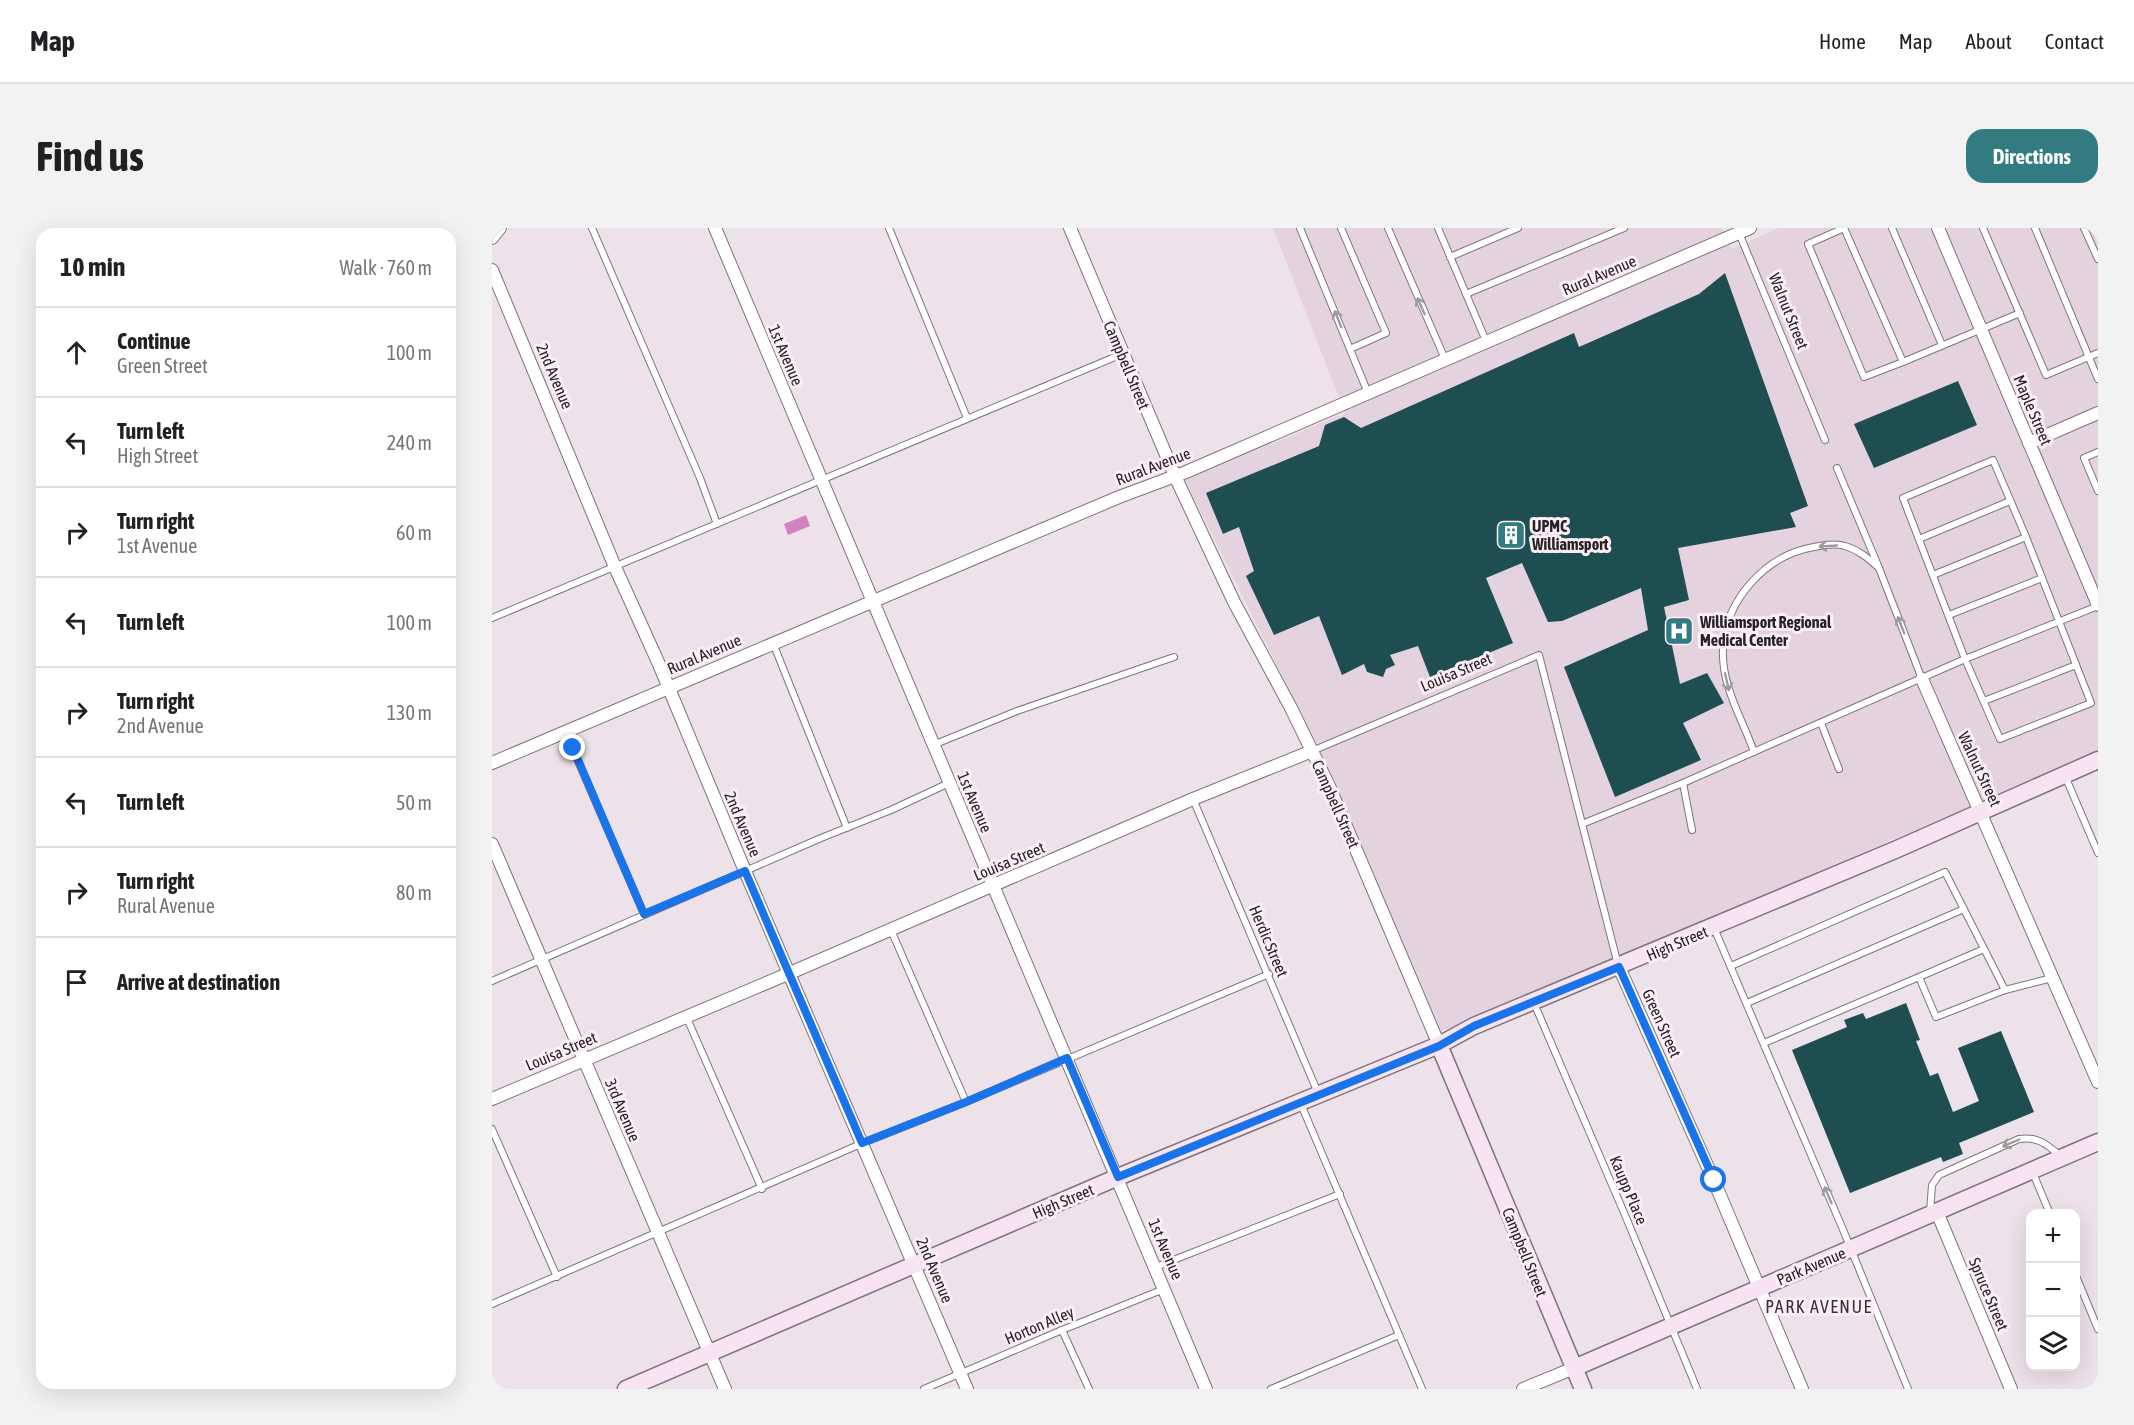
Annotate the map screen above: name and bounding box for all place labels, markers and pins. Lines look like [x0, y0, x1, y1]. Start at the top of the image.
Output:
place label: UPMC Williamsport [1531, 517, 1609, 553]
building icon: UPMC Williamsport [1495, 519, 1527, 551]
place label: Williamsport Regional Medical Center [1699, 613, 1832, 649]
hospital icon: Williamsport Regional Medical Center [1663, 615, 1695, 647]

